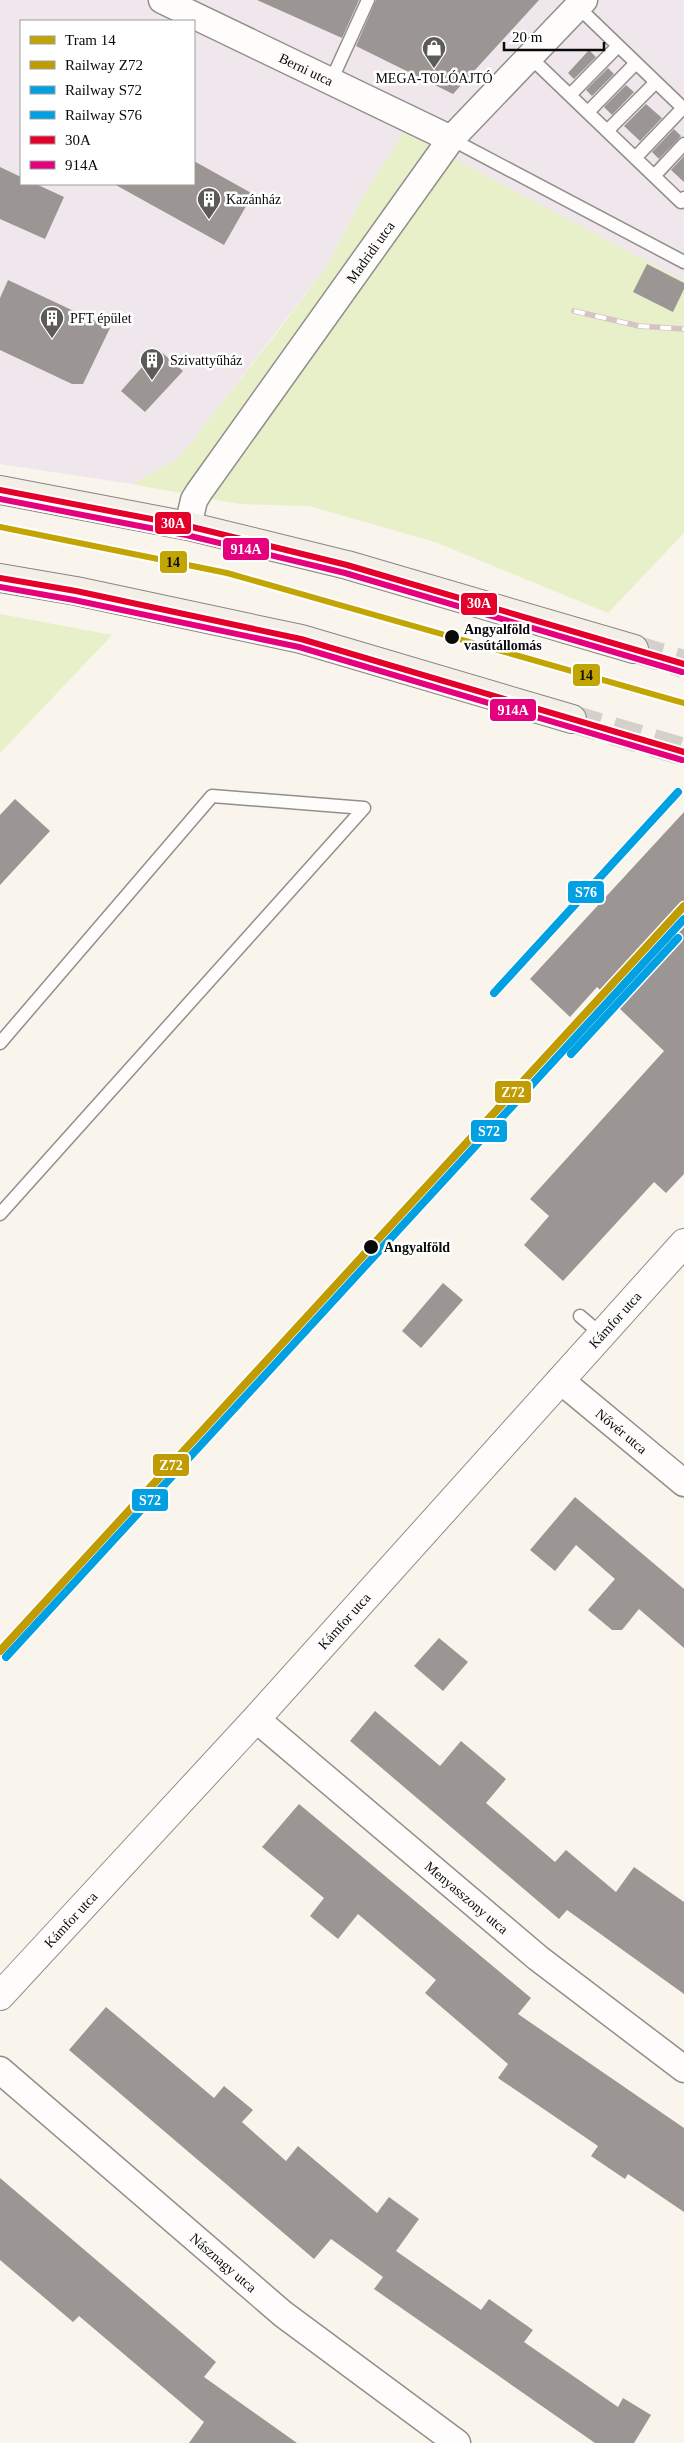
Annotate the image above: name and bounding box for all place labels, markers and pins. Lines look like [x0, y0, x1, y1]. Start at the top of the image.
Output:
shop icon: MEGA-TOLÓAJTÓ [421, 35, 447, 69]
place label: MEGA-TOLÓAJTÓ [375, 70, 493, 86]
building icon: Kazánház [196, 186, 222, 220]
place label: Kazánház [226, 192, 281, 207]
building icon: PFT épület [39, 305, 65, 339]
place label: PFT épület [70, 311, 132, 326]
building icon: Szivattyűház [139, 347, 165, 381]
place label: Szivattyűház [170, 353, 242, 368]
place label: Angyalföld vasútállomás [464, 622, 542, 653]
marker: Angyalföld vasútállomás [443, 628, 461, 646]
marker: Angyalföld [362, 1238, 380, 1256]
place label: Angyalföld [384, 1240, 450, 1255]

